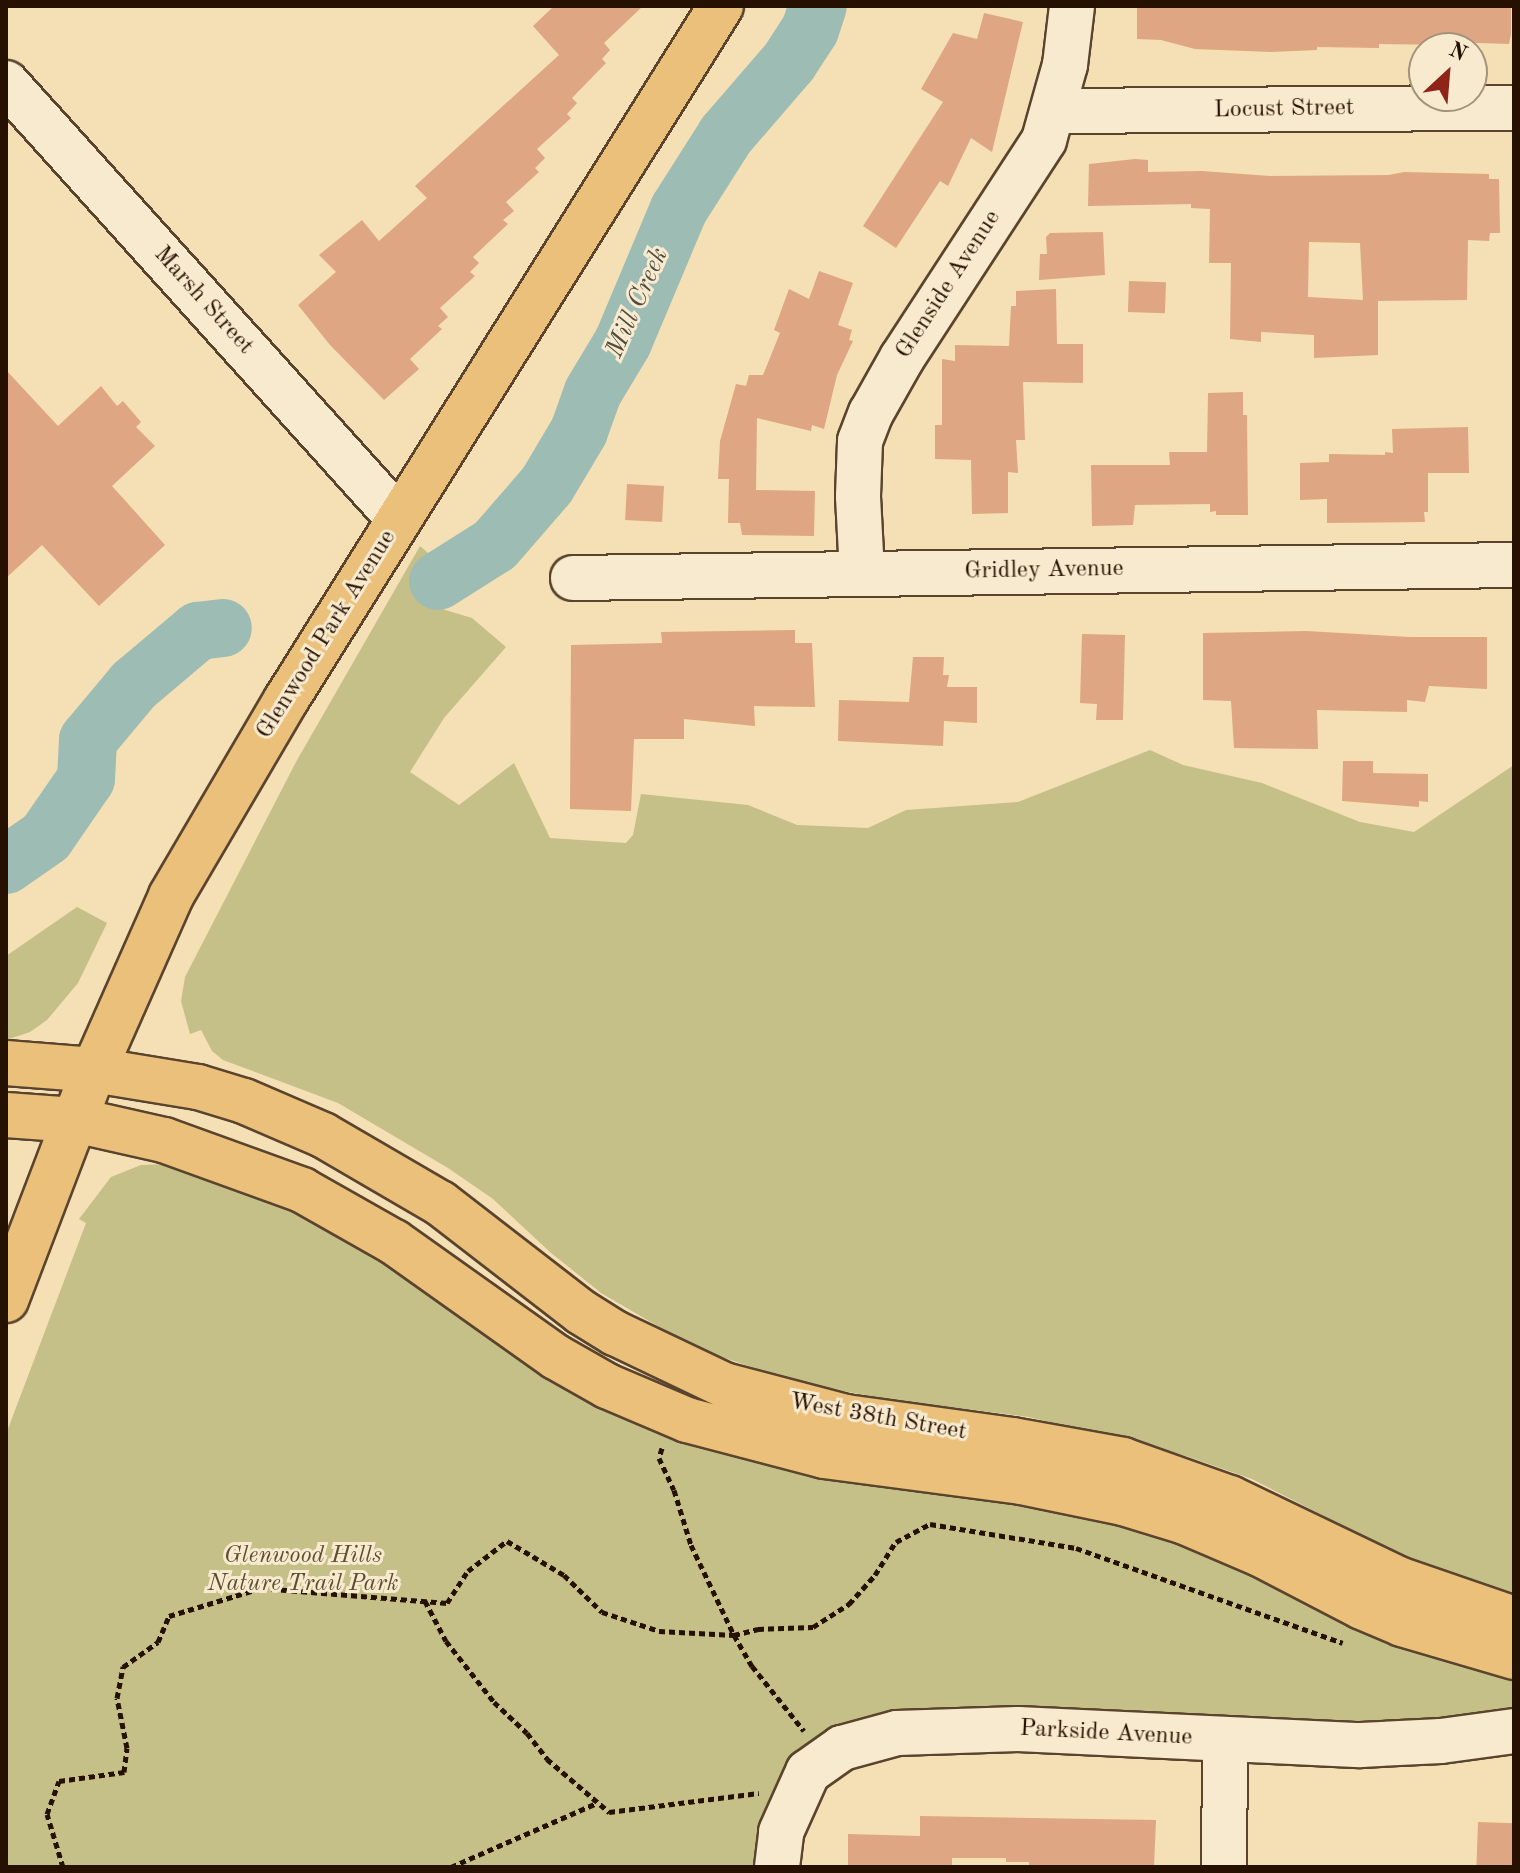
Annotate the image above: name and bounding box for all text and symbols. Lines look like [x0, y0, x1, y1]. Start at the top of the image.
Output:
north arrow [1408, 32, 1488, 112]
text: N [1445, 39, 1470, 66]
street label: Locust Street [1214, 94, 1354, 126]
street label: Glenside Avenue [890, 205, 1008, 365]
street label: Marsh Street [147, 241, 259, 361]
water label: Mill Creek [600, 243, 676, 363]
street label: Glenwood Park Avenue [251, 525, 403, 745]
street label: Gridley Avenue [964, 555, 1124, 587]
street label: West 38th Street [787, 1388, 969, 1448]
park label: Glenwood Hills Nature Trail Park [207, 1543, 399, 1599]
street label: Parkside Avenue [1019, 1715, 1193, 1753]

